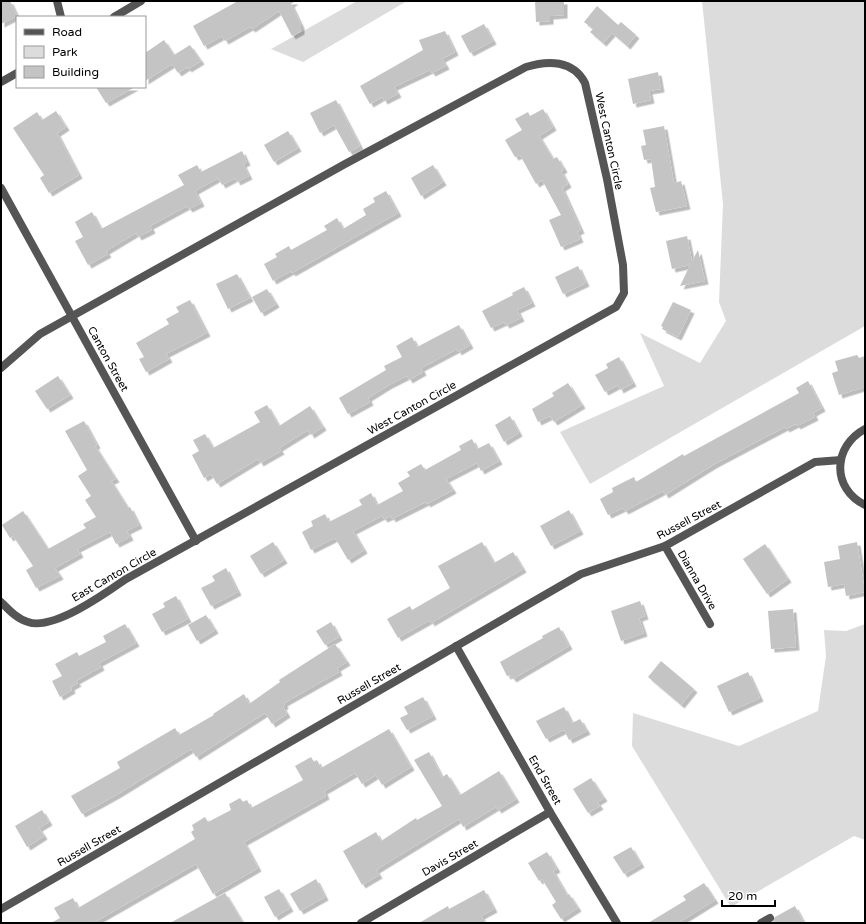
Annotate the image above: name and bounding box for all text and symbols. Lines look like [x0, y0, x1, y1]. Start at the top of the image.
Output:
legend [16, 16, 146, 88]
text: Road [52, 25, 82, 39]
text: Park [52, 45, 78, 59]
text: Building [52, 65, 99, 79]
street label: West Canton Circle [592, 91, 626, 191]
street label: Canton Street [85, 324, 131, 394]
street label: West Canton Circle [365, 378, 459, 438]
street label: Russell Street [655, 498, 723, 542]
street label: East Canton Circle [69, 546, 159, 604]
street label: Dianna Drive [675, 548, 719, 612]
street label: Russell Street [335, 661, 403, 707]
street label: End Street [526, 753, 564, 807]
street label: Russell Street [55, 823, 123, 869]
street label: Davis Street [420, 837, 480, 879]
scale bar [722, 882, 775, 908]
text: 20 m [728, 889, 757, 903]

